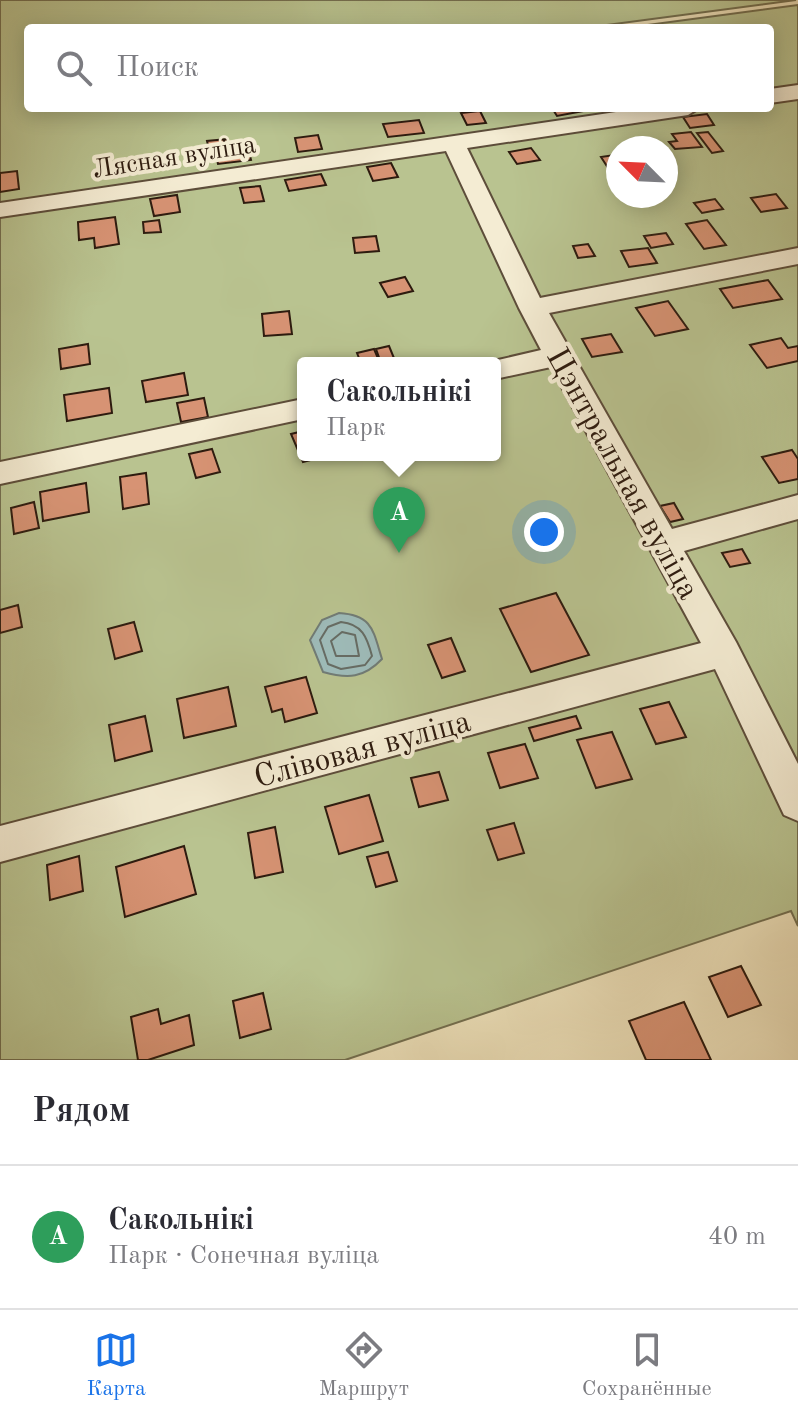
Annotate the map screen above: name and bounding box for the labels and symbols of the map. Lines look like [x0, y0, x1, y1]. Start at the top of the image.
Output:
street label: Лясная вуліца [91, 132, 258, 184]
north arrow [606, 136, 678, 208]
street label: Цэнтральная вуліца [539, 343, 704, 606]
pin: A [373, 487, 425, 553]
your location [524, 512, 564, 552]
street label: Слівовая вуліца [251, 707, 475, 795]

